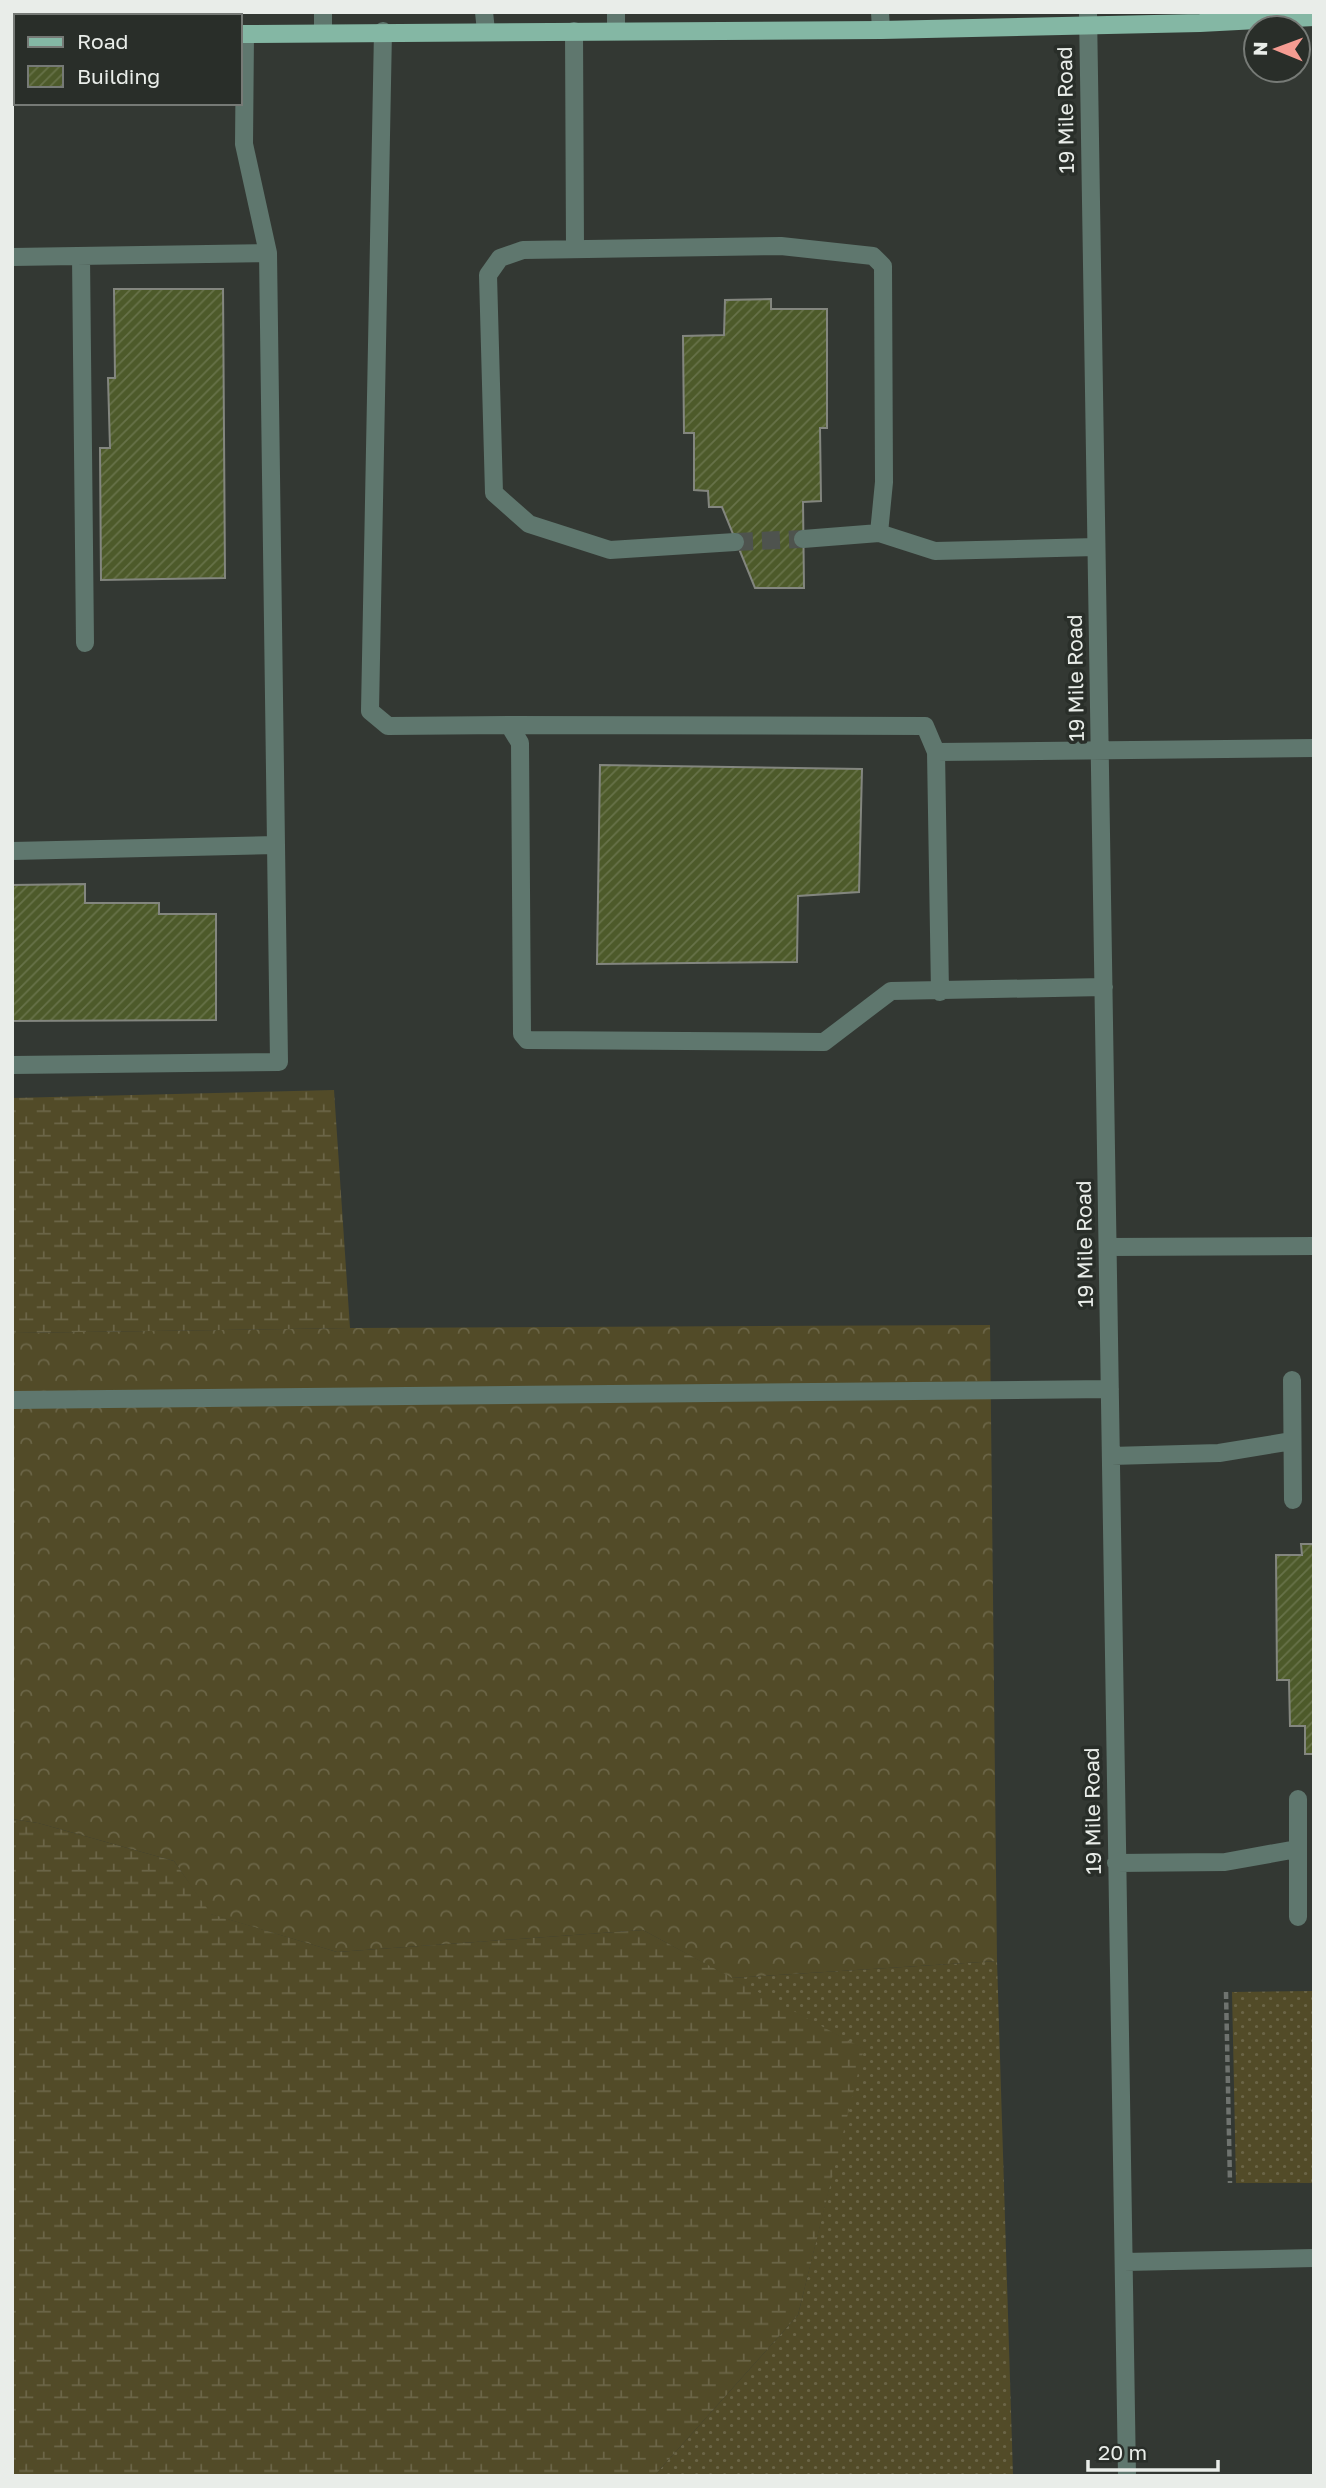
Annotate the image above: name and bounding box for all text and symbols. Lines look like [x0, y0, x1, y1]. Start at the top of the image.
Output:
legend [14, 14, 242, 105]
north arrow [1242, 14, 1312, 84]
text: Road [77, 28, 128, 54]
text: N [1248, 41, 1271, 56]
street label: 19 Mile Road [1051, 46, 1079, 174]
text: Building [77, 63, 160, 89]
street label: 19 Mile Road [1061, 614, 1089, 742]
street label: 19 Mile Road [1070, 1180, 1098, 1308]
street label: 19 Mile Road [1078, 1747, 1106, 1875]
scale bar [1088, 2428, 1218, 2472]
text: 20 m [1098, 2439, 1147, 2465]

